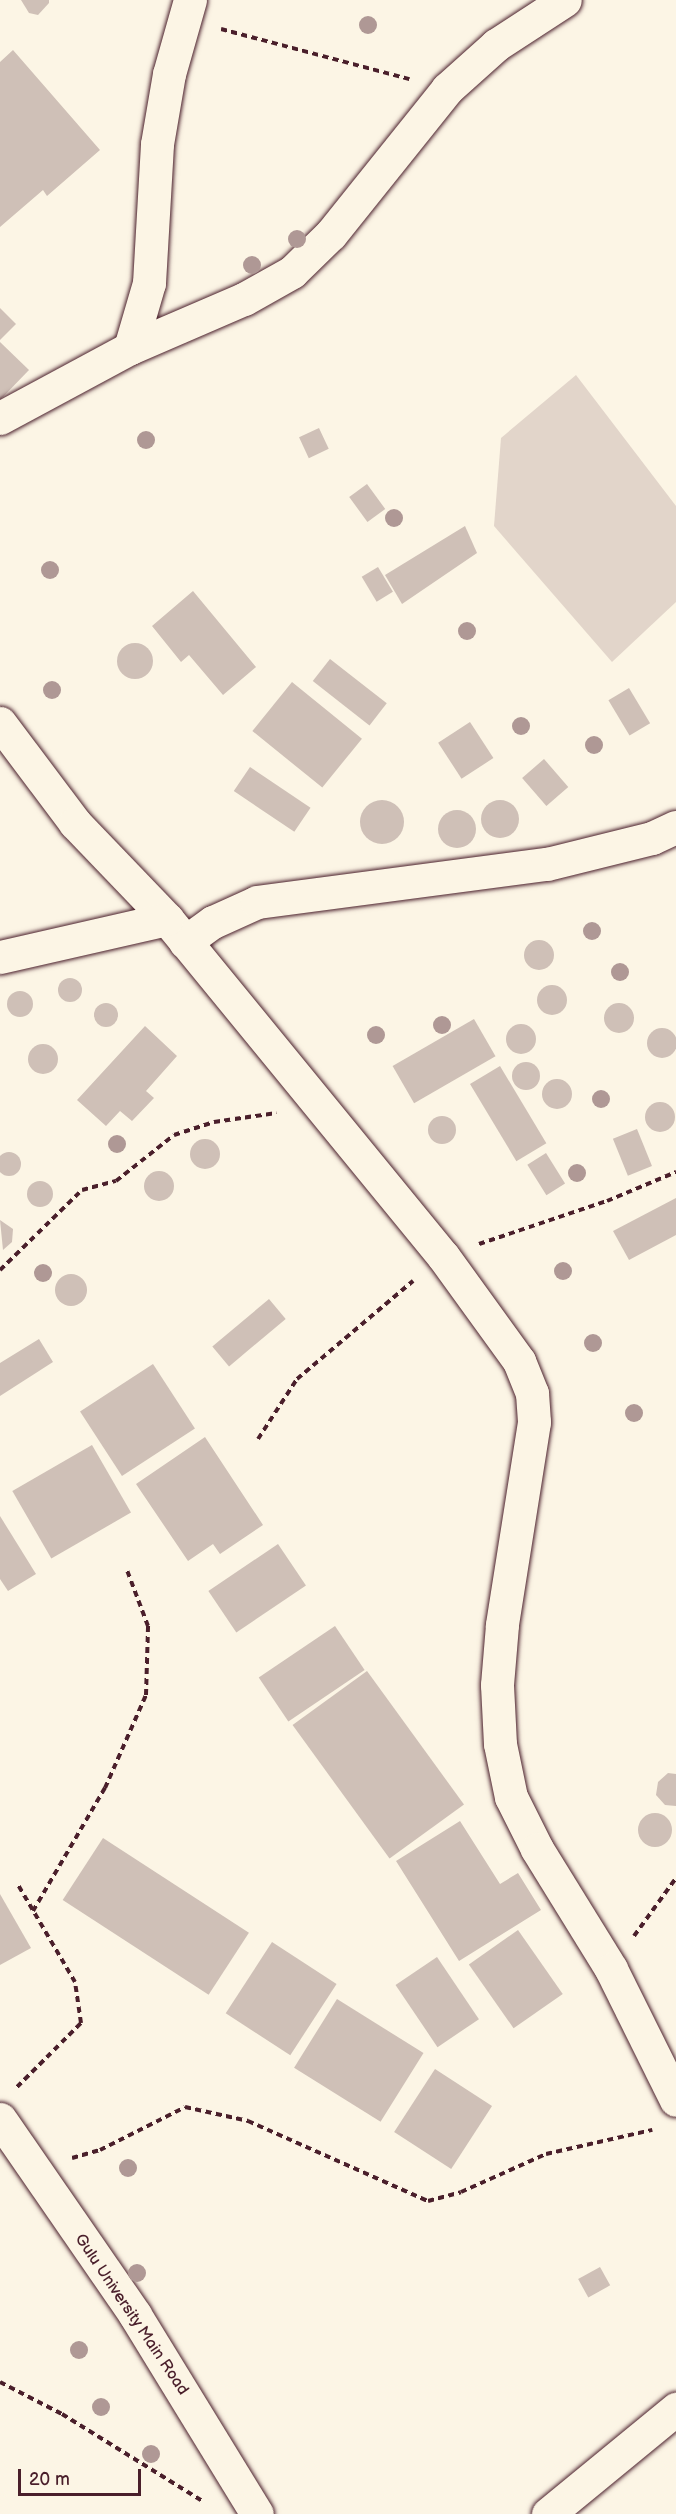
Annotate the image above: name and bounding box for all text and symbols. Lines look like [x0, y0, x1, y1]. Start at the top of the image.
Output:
street label: Gulu University Main Road [70, 2230, 192, 2400]
scale bar [21, 2457, 144, 2495]
text: 20 m [29, 2469, 70, 2490]

